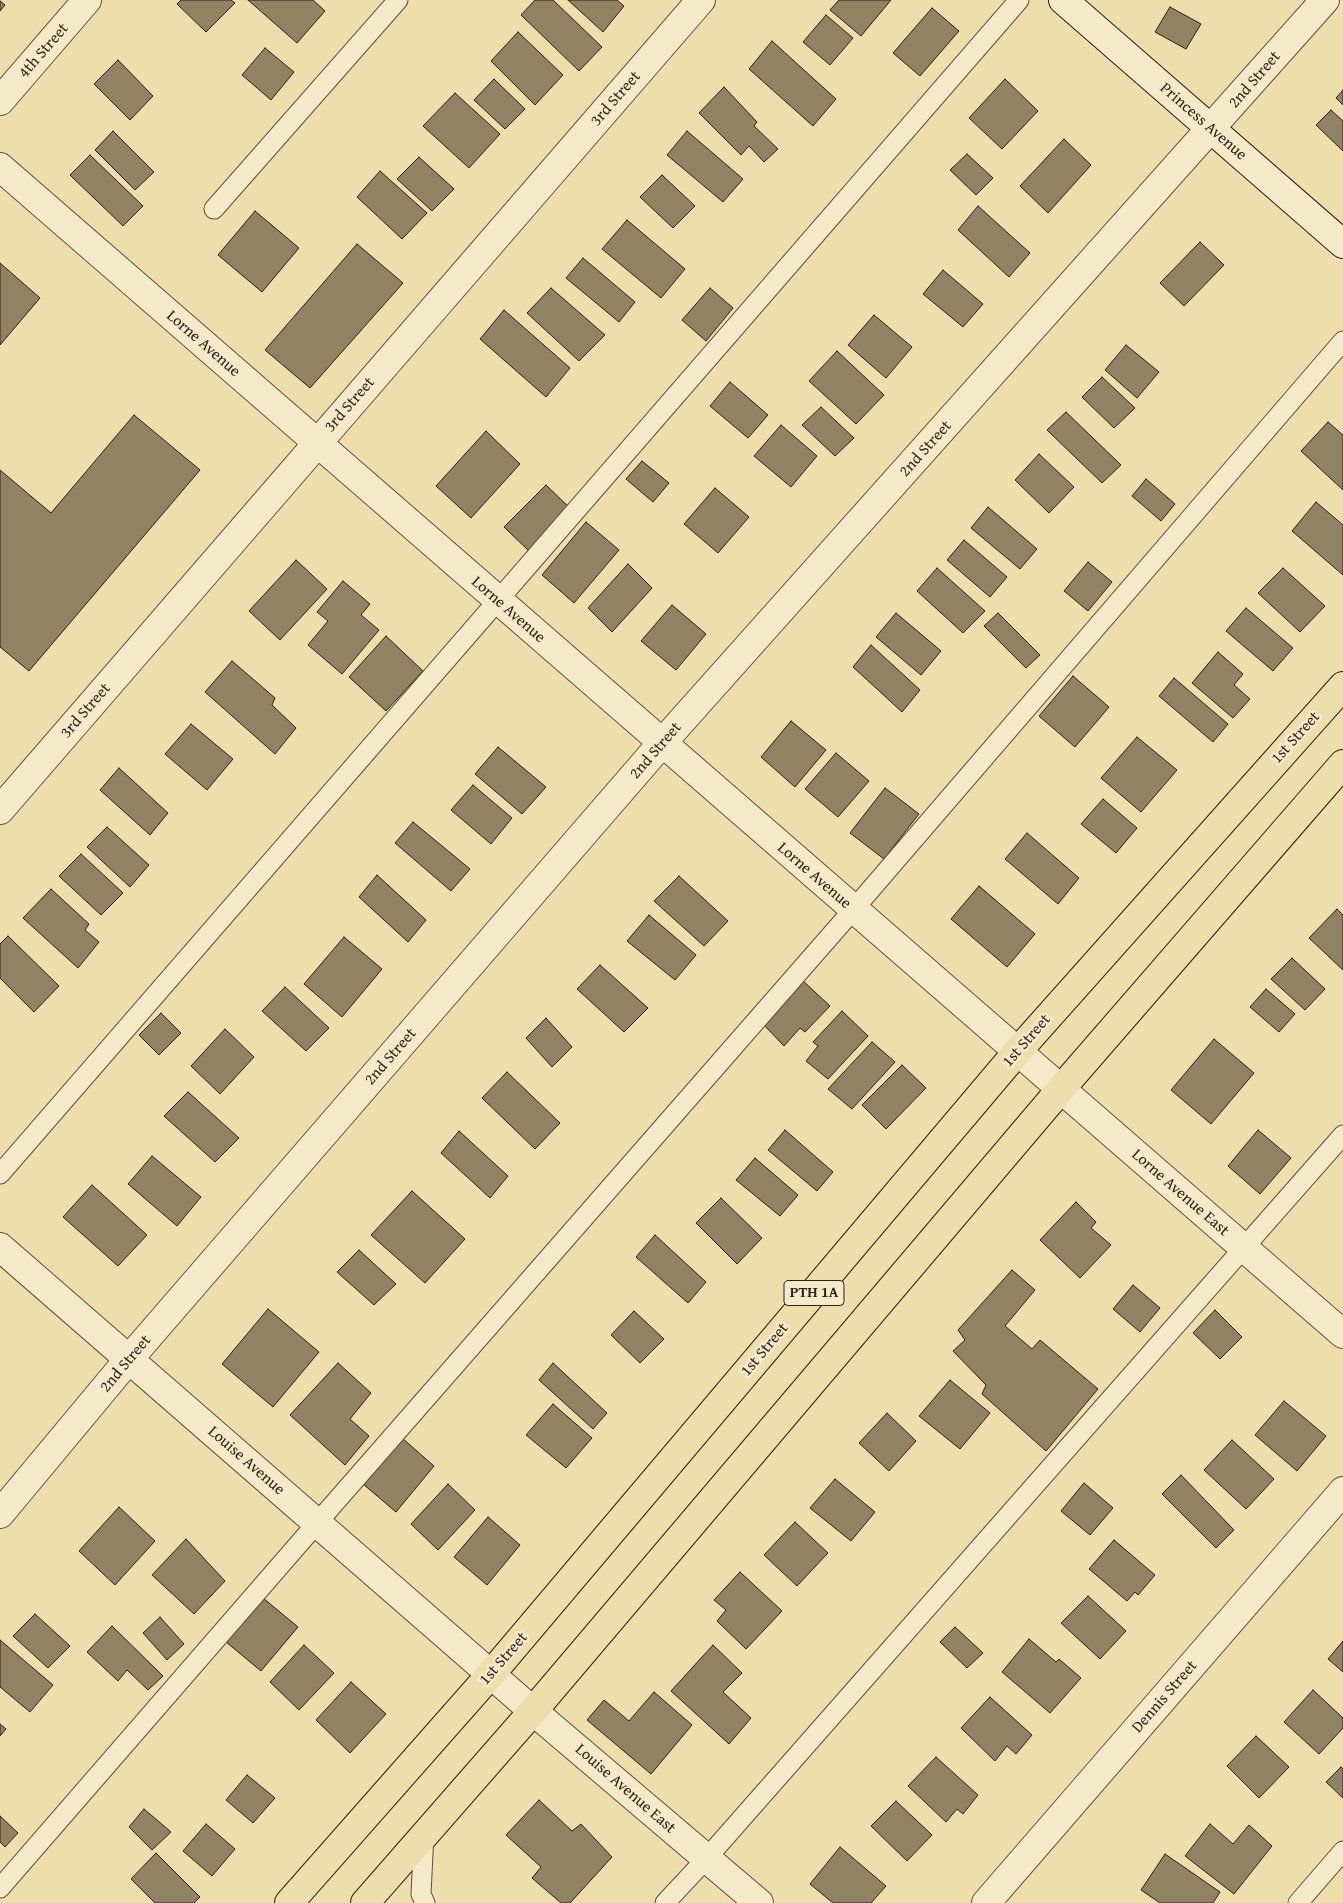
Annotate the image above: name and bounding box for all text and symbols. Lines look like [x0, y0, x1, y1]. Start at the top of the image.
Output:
street label: 4th Street [15, 20, 73, 82]
street label: 2nd Street [1225, 48, 1285, 112]
street label: 3rd Street [587, 68, 645, 130]
street label: Princess Avenue [1156, 79, 1250, 165]
street label: Lorne Avenue [162, 307, 244, 381]
street label: 3rd Street [321, 374, 379, 436]
street label: 2nd Street [896, 417, 956, 481]
street label: Lorne Avenue [467, 573, 549, 647]
street label: 3rd Street [57, 680, 115, 742]
street label: 1st Street [1268, 708, 1324, 768]
street label: 2nd Street [626, 719, 686, 783]
street label: Lorne Avenue [773, 839, 855, 913]
street label: 1st Street [999, 1011, 1055, 1071]
street label: 2nd Street [361, 1025, 421, 1089]
street label: Lorne Avenue East [1127, 1145, 1233, 1241]
road number: PTH 1A [784, 1280, 844, 1306]
street label: 1st Street [737, 1319, 793, 1381]
street label: 2nd Street [96, 1331, 156, 1397]
street label: Louise Avenue [204, 1422, 288, 1500]
street label: 1st Street [476, 1629, 532, 1689]
street label: Dennis Street [1128, 1657, 1202, 1737]
street label: Louise Avenue East [571, 1740, 679, 1838]

